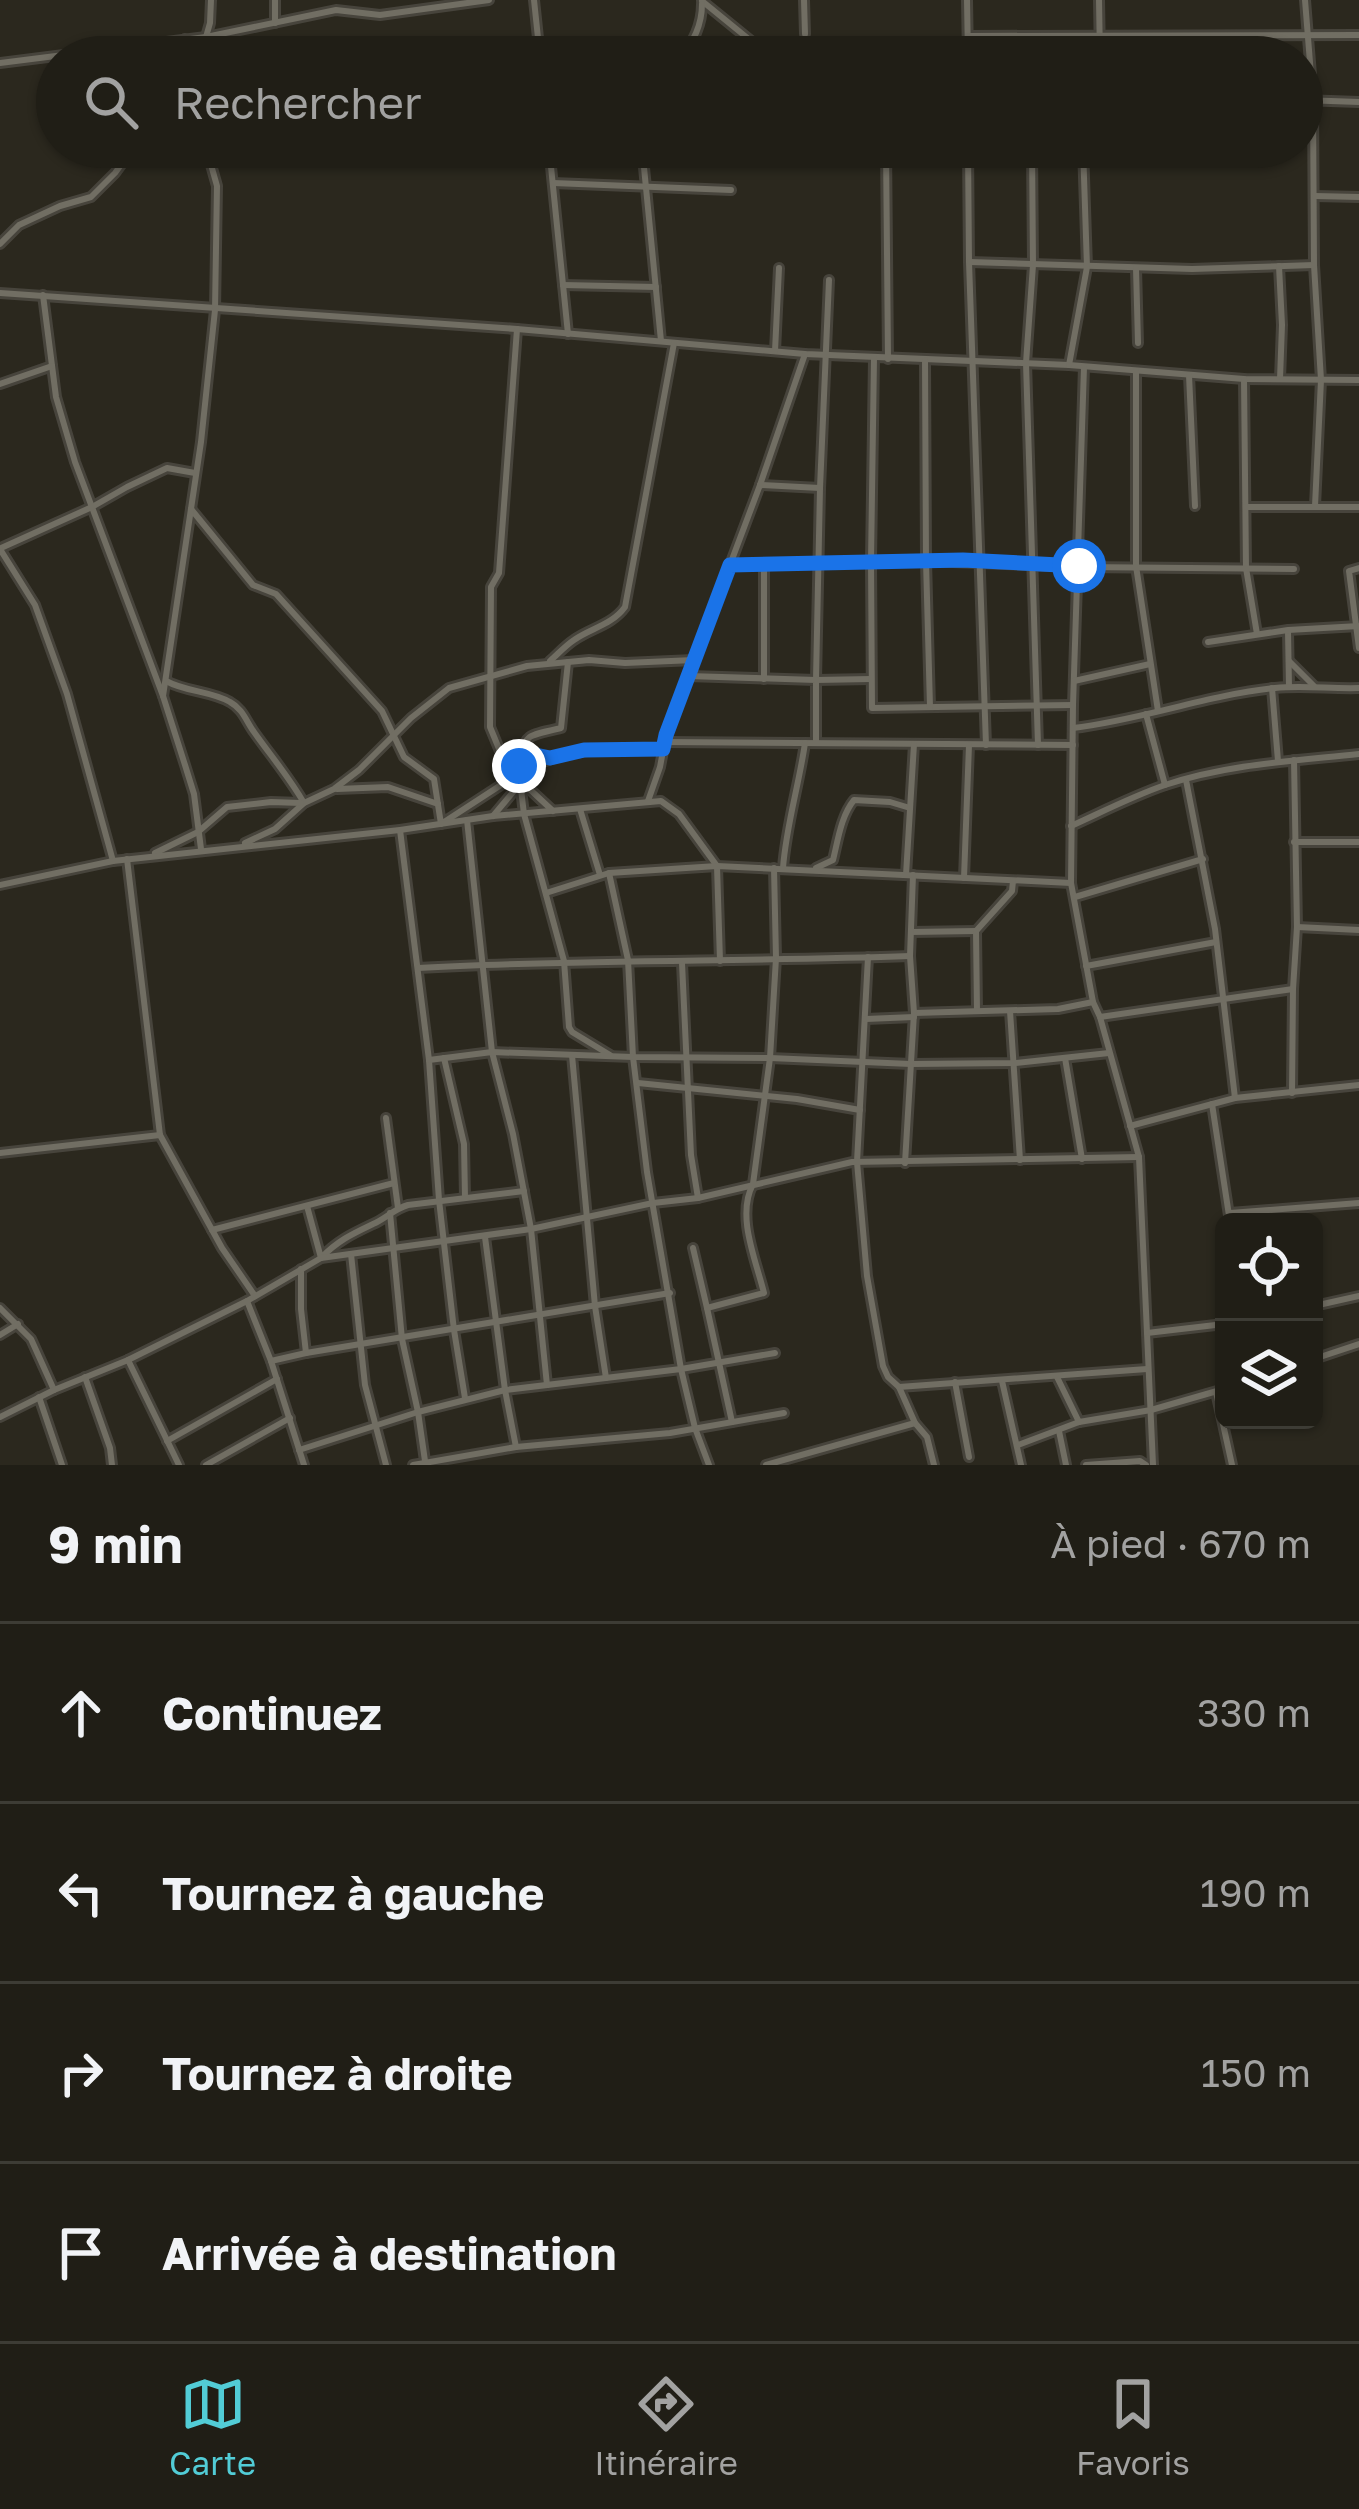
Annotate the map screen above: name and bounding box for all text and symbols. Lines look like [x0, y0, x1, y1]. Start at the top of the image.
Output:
search box [36, 36, 1323, 168]
icon: search [78, 69, 144, 135]
text: Rechercher [174, 75, 422, 129]
route start [1052, 539, 1106, 593]
route end [492, 739, 546, 793]
map controls [1215, 1213, 1323, 1429]
button: locate [1215, 1213, 1323, 1321]
button: layers [1215, 1321, 1323, 1429]
text: 9 min [48, 1513, 183, 1574]
text: À pied · 670 m [1050, 1520, 1311, 1567]
icon: ahead [48, 1680, 114, 1746]
text: Continuez [162, 1686, 382, 1740]
text: 330 m [1197, 1689, 1311, 1736]
icon: left [48, 1860, 114, 1926]
text: Tournez à gauche [162, 1866, 544, 1920]
text: 190 m [1200, 1869, 1311, 1916]
icon: right [48, 2040, 114, 2106]
text: Tournez à droite [162, 2046, 513, 2100]
text: 150 m [1201, 2049, 1311, 2096]
icon: arrive [48, 2220, 114, 2286]
text: Arrivée à destination [162, 2226, 617, 2280]
tab: Carte [169, 2371, 256, 2482]
tab: Itinéraire [594, 2371, 738, 2482]
tab: Favoris [1076, 2371, 1190, 2482]

